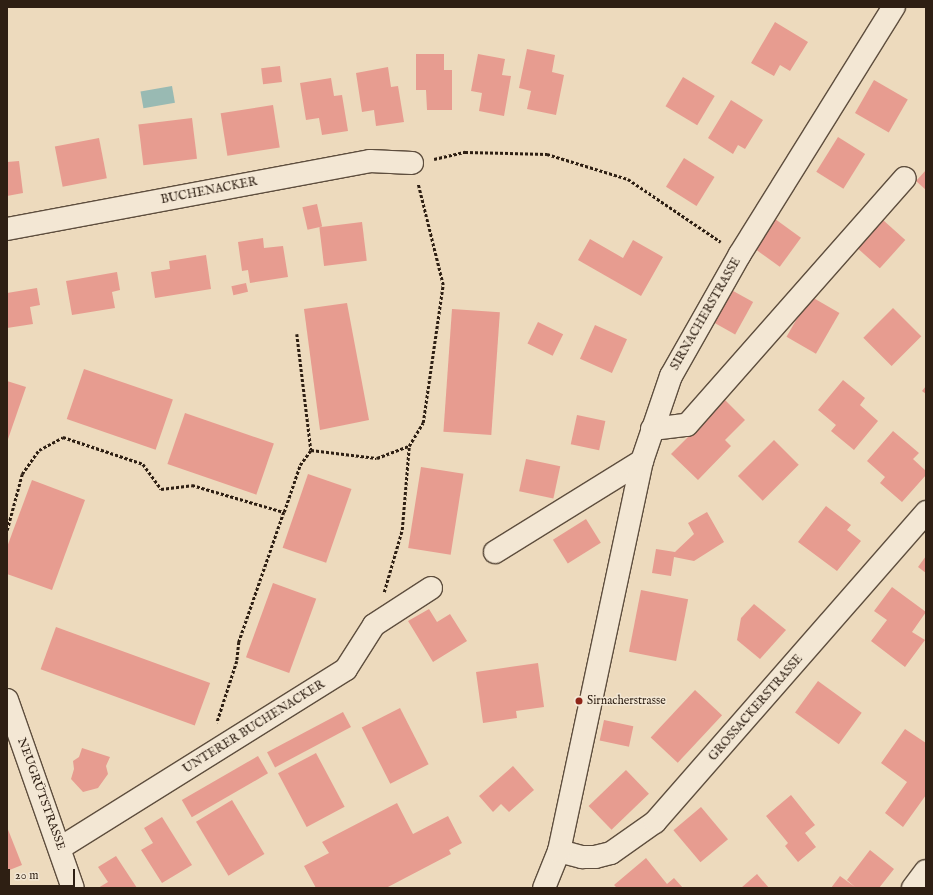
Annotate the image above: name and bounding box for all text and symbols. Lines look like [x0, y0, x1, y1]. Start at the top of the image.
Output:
street label: BUCHENACKER [160, 175, 258, 207]
street label: SIRNACHERSTRASSE [668, 255, 744, 373]
street label: GROSSACKERSTRASSE [706, 652, 806, 764]
street label: UNTERER BUCHENACKER [180, 677, 328, 777]
place label: Sirnacherstrasse [587, 694, 666, 708]
marker: Sirnacherstrasse [574, 696, 584, 706]
street label: NEUGRÜTSTRASSE [14, 736, 68, 852]
scale bar [10, 861, 77, 887]
text: 20 m [15, 868, 38, 883]

